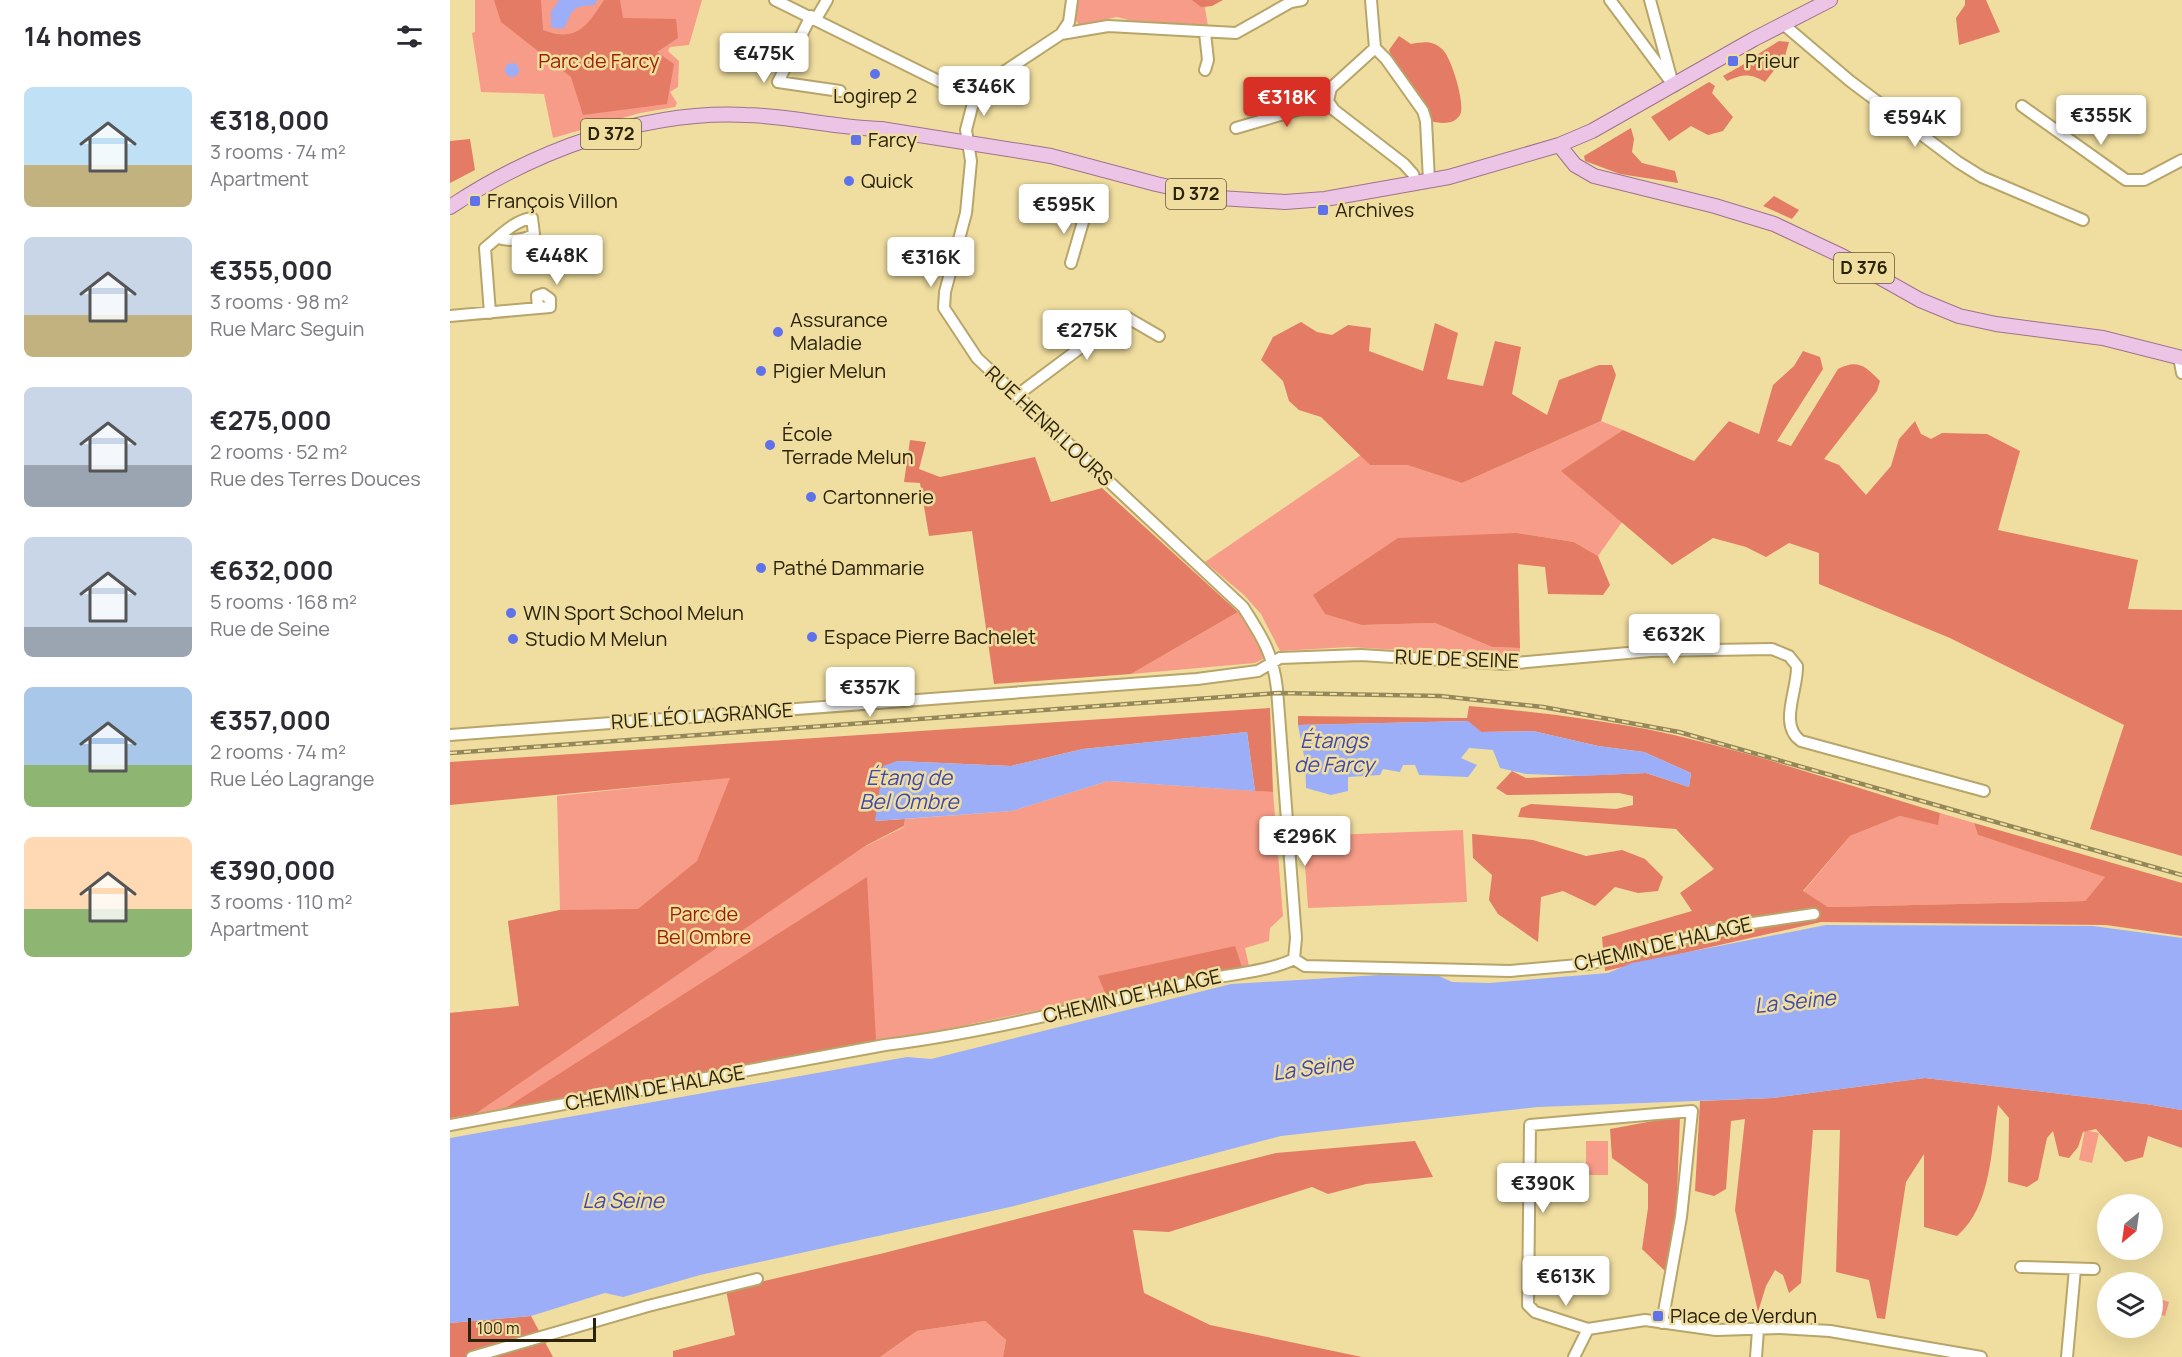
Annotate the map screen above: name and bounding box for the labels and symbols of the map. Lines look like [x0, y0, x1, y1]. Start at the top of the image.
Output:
pin: €475K [722, 33, 806, 84]
park label: Parc de Farcy [538, 47, 660, 74]
place label: Prieur [1745, 47, 1800, 74]
marker: Prieur [1726, 54, 1740, 68]
pin: €346K [942, 66, 1026, 117]
marker: Logirep 2 [868, 67, 882, 81]
pin: €318K [1245, 77, 1329, 128]
place label: Logirep 2 [833, 82, 917, 109]
pin: €355K [2059, 95, 2143, 146]
pin: €594K [1873, 97, 1957, 148]
road number: D 372 [581, 119, 641, 149]
place label: Farcy [868, 126, 917, 153]
marker: Farcy [849, 133, 863, 147]
place label: Quick [861, 167, 914, 194]
marker: Quick [842, 174, 856, 188]
road number: D 372 [1166, 179, 1226, 209]
pin: €595K [1022, 184, 1106, 235]
place label: François Villon [487, 187, 618, 214]
marker: François Villon [468, 194, 482, 208]
place label: Archives [1335, 196, 1414, 223]
marker: Archives [1316, 203, 1330, 217]
pin: €448K [515, 235, 599, 286]
pin: €316K [889, 237, 973, 288]
road number: D 376 [1834, 253, 1894, 283]
place label: Assurance Maladie [790, 306, 888, 356]
pin: €275K [1045, 310, 1129, 361]
marker: Assurance Maladie [771, 325, 785, 339]
place label: Pigier Melun [773, 357, 886, 384]
street label: RUE HENRI LOURS [980, 359, 1119, 492]
marker: Pigier Melun [754, 364, 768, 378]
place label: École Terrade Melun [782, 420, 914, 470]
marker: École Terrade Melun [763, 438, 777, 452]
place label: Cartonnerie [823, 483, 934, 510]
marker: Cartonnerie [804, 490, 818, 504]
place label: Pathé Dammarie [773, 554, 924, 581]
marker: Pathé Dammarie [754, 561, 768, 575]
place label: WIN Sport School Melun [523, 599, 744, 626]
marker: WIN Sport School Melun [504, 606, 518, 620]
pin: €632K [1632, 614, 1716, 665]
place label: Espace Pierre Bachelet [824, 623, 1036, 650]
place label: Studio M Melun [525, 625, 667, 652]
marker: Espace Pierre Bachelet [805, 630, 819, 644]
marker: Studio M Melun [506, 632, 520, 646]
street label: RUE DE SEINE [1394, 643, 1520, 674]
pin: €357K [828, 667, 912, 718]
street label: RUE LÉO LAGRANGE [610, 696, 794, 735]
water label: Étangs de Farcy [1294, 726, 1377, 778]
water label: Étang de Bel Ombre [859, 763, 960, 815]
pin: €296K [1263, 816, 1347, 867]
park label: Parc de Bel Ombre [657, 900, 751, 950]
street label: CHEMIN DE HALAGE [1571, 910, 1754, 977]
street label: CHEMIN DE HALAGE [1040, 962, 1223, 1029]
water label: La Seine [1753, 983, 1839, 1019]
water label: La Seine [1271, 1047, 1357, 1087]
street label: CHEMIN DE HALAGE [563, 1058, 747, 1117]
pin: €390K [1501, 1163, 1585, 1214]
water label: La Seine [582, 1186, 665, 1214]
north arrow [2097, 1194, 2163, 1260]
pin: €613K [1524, 1256, 1608, 1307]
place label: Place de Verdun [1670, 1302, 1817, 1329]
marker: Place de Verdun [1651, 1309, 1665, 1323]
scale bar [468, 1315, 596, 1342]

